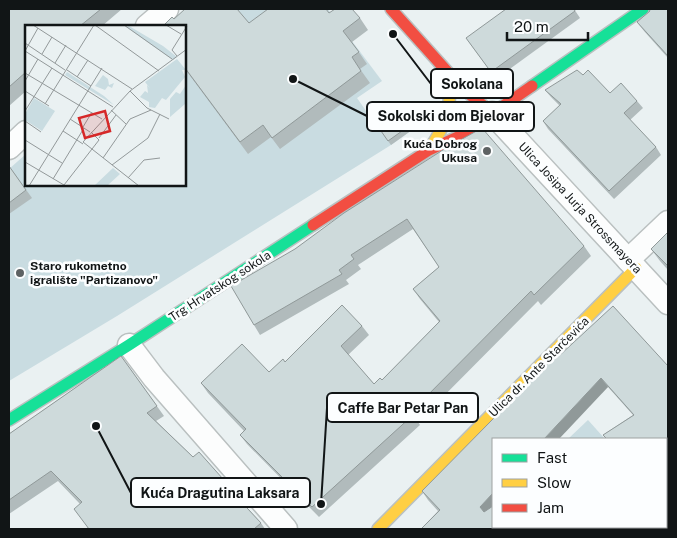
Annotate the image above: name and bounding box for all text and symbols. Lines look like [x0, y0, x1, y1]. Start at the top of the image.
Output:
scale bar [507, 10, 588, 42]
text: 20 m [514, 18, 549, 35]
inset map [25, 25, 186, 186]
callout: Sokolana [431, 69, 513, 98]
text: Sokolana [441, 76, 503, 92]
callout: Sokolski dom Bjelovar [367, 102, 534, 131]
text: Sokolski dom Bjelovar [378, 108, 525, 124]
place label: Kuća Dobrog Ukusa [404, 137, 477, 165]
street label: Ulica Josipa Jurja Strossmayera [515, 140, 645, 276]
marker: Kuća Dobrog Ukusa [481, 145, 493, 157]
street label: Trg Hrvatskog sokola [166, 248, 274, 324]
place label: Staro rukometno igralište "Partizanovo" [30, 259, 158, 287]
marker: Staro rukometno igralište "Partizanovo" [14, 267, 26, 279]
street label: Ulica dr. Ante Starčevića [486, 314, 592, 420]
callout: Caffe Bar Petar Pan [327, 393, 478, 422]
text: Caffe Bar Petar Pan [338, 400, 468, 416]
legend [492, 438, 667, 528]
text: Fast [537, 449, 567, 466]
text: Slow [537, 474, 572, 491]
callout: Kuća Dragutina Laksara [131, 478, 310, 507]
text: Kuća Dragutina Laksara [141, 485, 299, 501]
text: Jam [537, 499, 564, 516]

